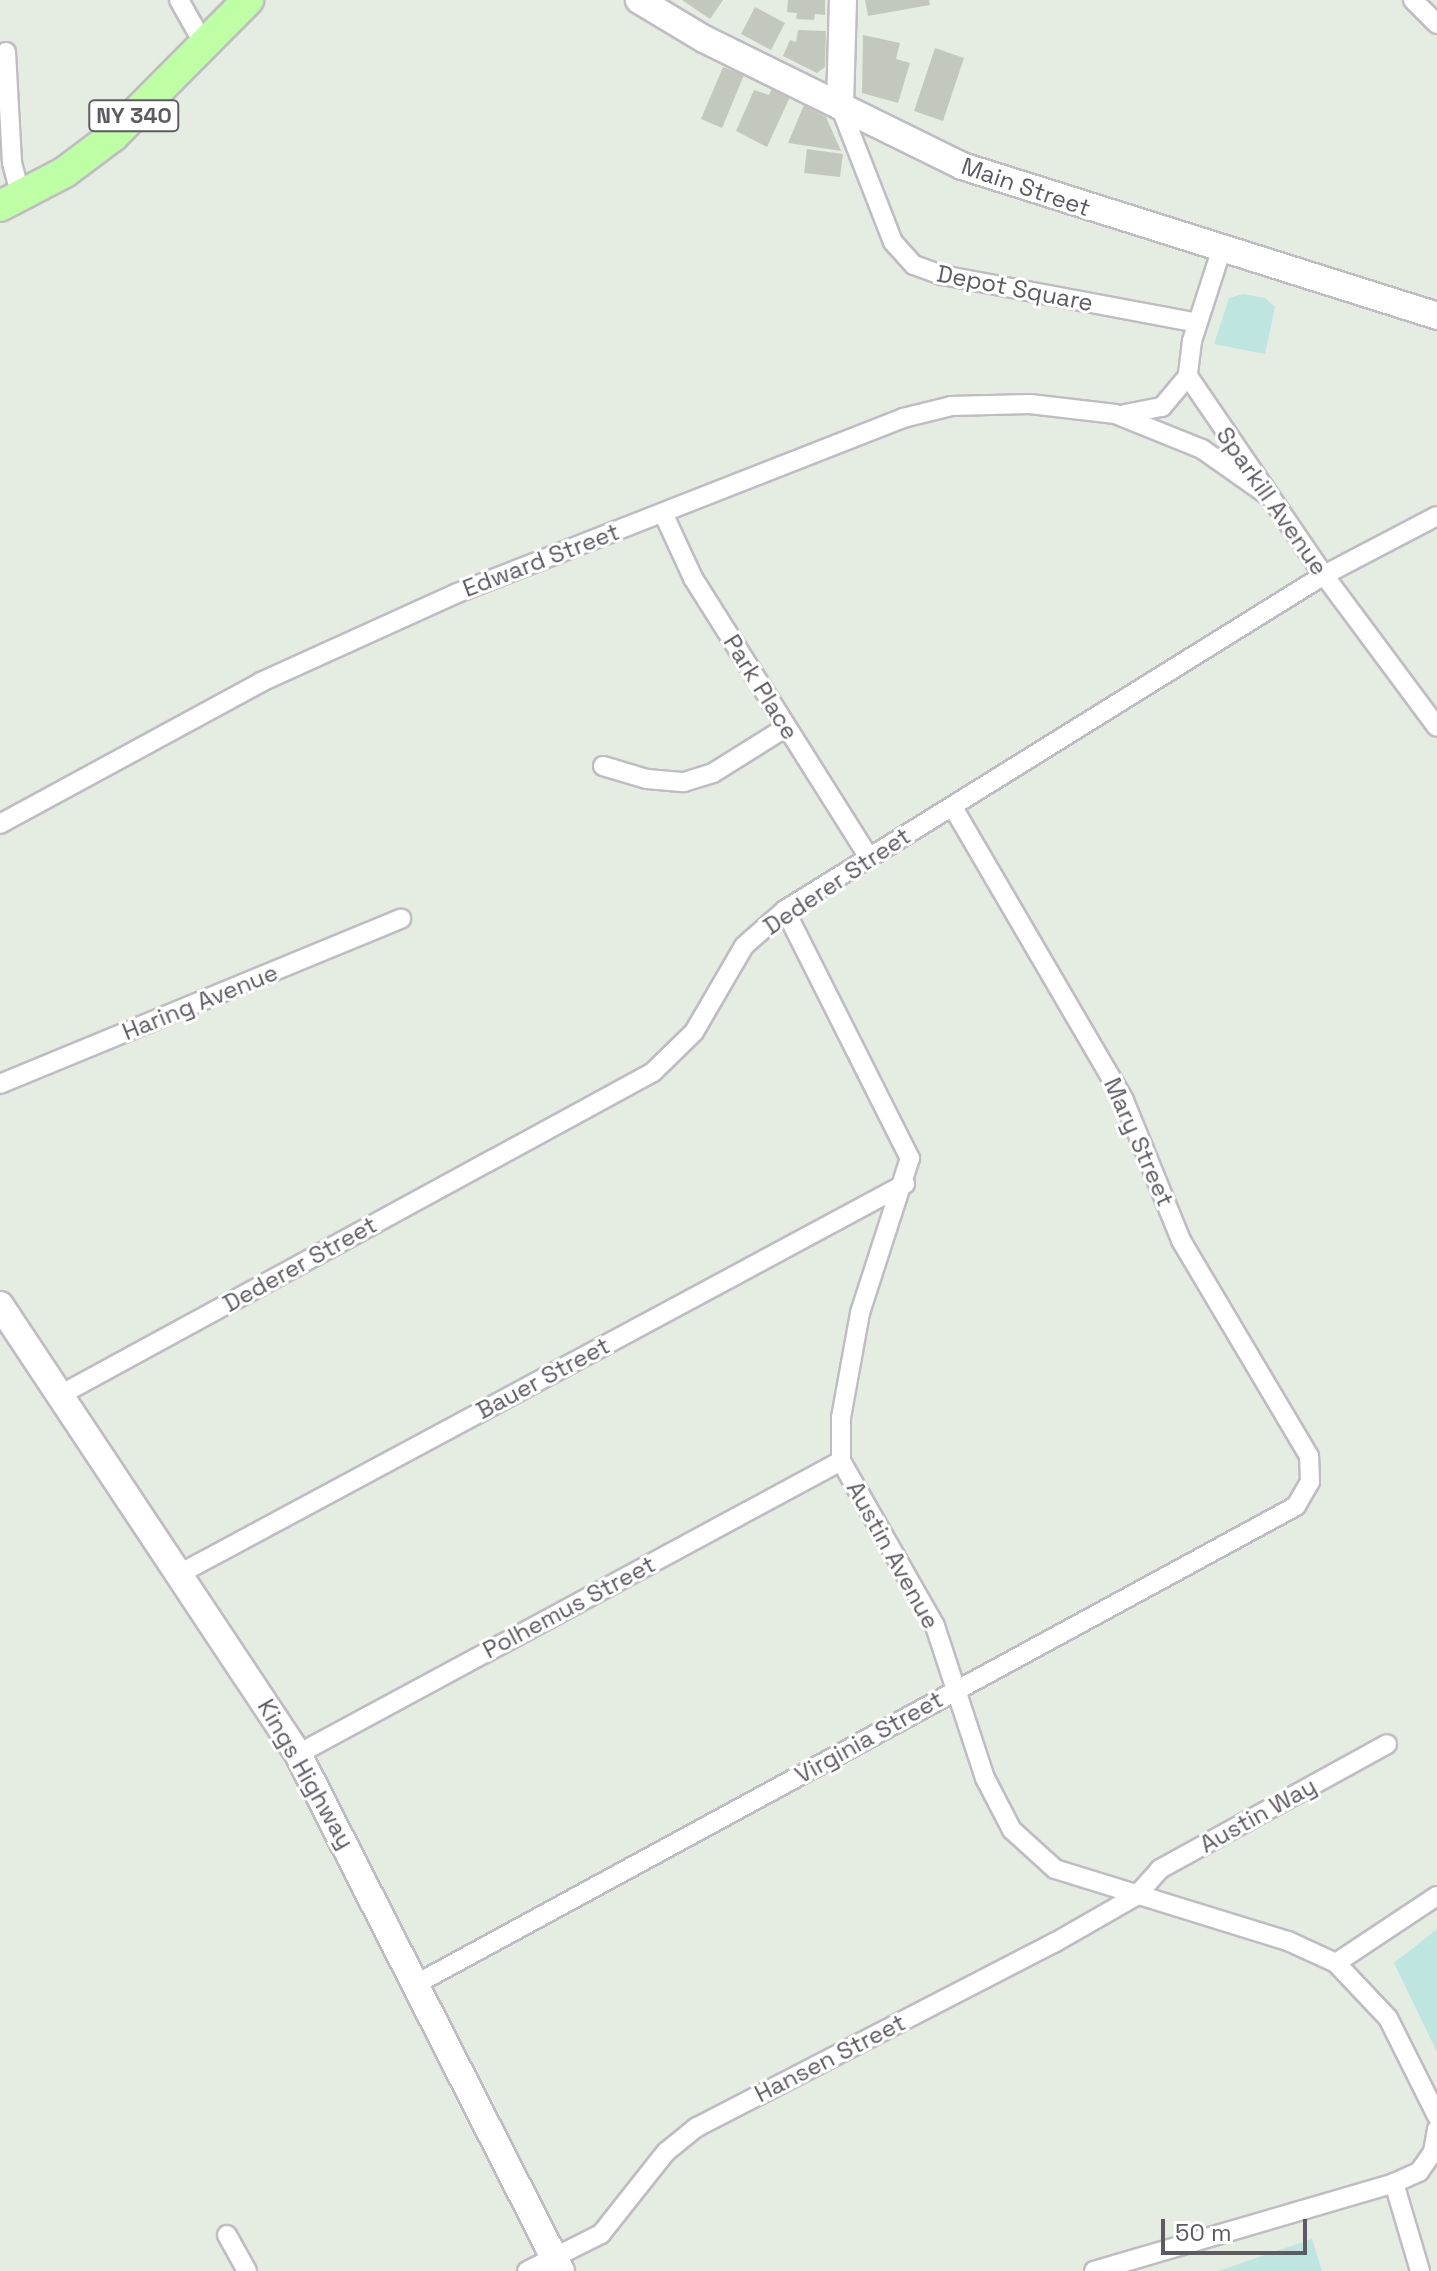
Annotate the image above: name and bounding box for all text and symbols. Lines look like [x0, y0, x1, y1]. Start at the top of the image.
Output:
road number: NY 340 [88, 98, 180, 134]
street label: Main Street [958, 151, 1094, 223]
street label: Depot Square [934, 259, 1096, 317]
street label: Sparkill Avenue [1210, 421, 1334, 581]
street label: Edward Street [459, 517, 623, 603]
street label: Park Place [717, 629, 805, 745]
street label: Dederer Street [758, 821, 916, 941]
street label: Haring Avenue [118, 958, 282, 1046]
street label: Mary Street [1098, 1073, 1180, 1211]
street label: Dederer Street [218, 1210, 382, 1318]
street label: Bauer Street [471, 1331, 615, 1425]
street label: Austin Avenue [840, 1476, 946, 1634]
street label: Polhemus Street [478, 1549, 660, 1665]
street label: Virginia Street [790, 1685, 948, 1789]
street label: Kings Highway [251, 1694, 361, 1854]
street label: Austin Way [1195, 1771, 1321, 1859]
street label: Hansen Street [750, 2008, 910, 2108]
scale bar [1165, 2203, 1311, 2253]
text: 50 m [1175, 2217, 1232, 2248]

